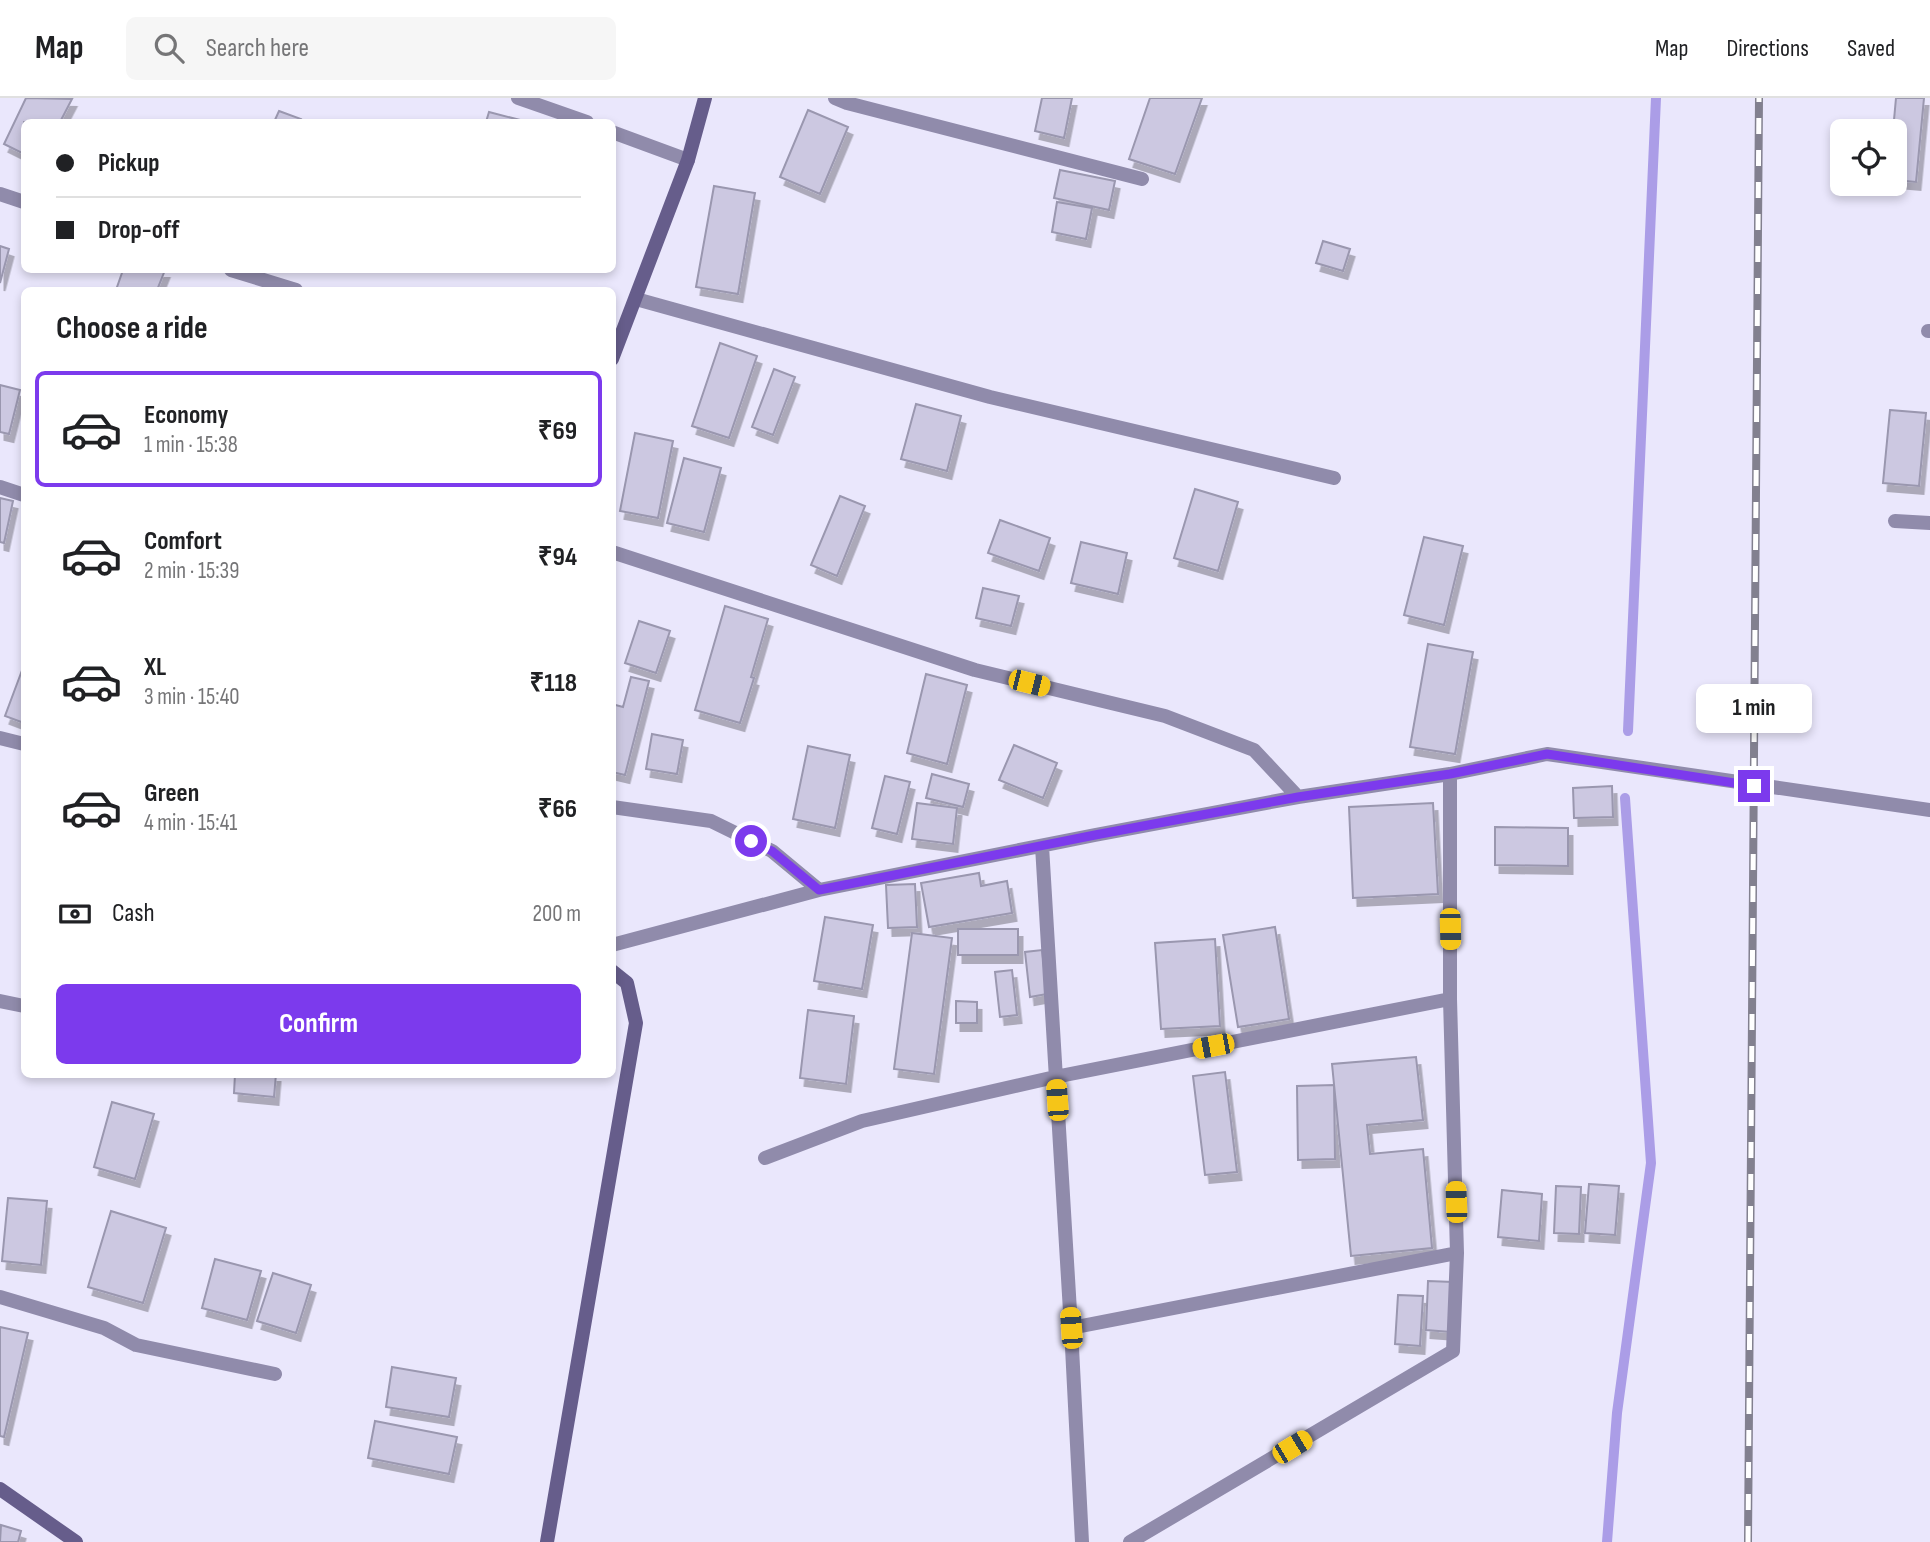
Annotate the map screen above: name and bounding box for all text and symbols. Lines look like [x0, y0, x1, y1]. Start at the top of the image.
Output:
search box [126, 17, 616, 80]
text: Map [35, 28, 84, 68]
icon: search [150, 29, 188, 67]
text: Search here [206, 33, 309, 64]
text: Map [1655, 34, 1688, 63]
text: Directions [1726, 34, 1809, 63]
text: Saved [1847, 34, 1895, 63]
map controls [1830, 119, 1907, 196]
button: locate [1830, 119, 1907, 196]
text: Pickup [98, 148, 160, 179]
text: Drop-off [98, 215, 179, 246]
text: Choose a ride [56, 309, 208, 348]
icon: car [60, 398, 123, 461]
text: Economy [144, 400, 228, 431]
text: ₹69 [538, 416, 577, 447]
text: 1 min · 15:38 [144, 431, 238, 459]
icon: car [60, 524, 123, 587]
text: Comfort [144, 526, 222, 557]
text: ₹94 [538, 542, 577, 573]
text: 2 min · 15:39 [144, 557, 239, 585]
icon: car [60, 650, 123, 713]
text: XL [144, 652, 166, 683]
text: ₹118 [529, 668, 577, 699]
car [1007, 668, 1052, 698]
text: 3 min · 15:40 [144, 683, 240, 711]
callout: 1 min [1696, 684, 1812, 734]
text: 1 min [1733, 694, 1775, 722]
route end [1738, 770, 1770, 802]
icon: car [60, 776, 123, 839]
text: Green [144, 778, 199, 809]
text: ₹66 [538, 794, 577, 825]
text: 4 min · 15:41 [144, 809, 237, 837]
route start [735, 825, 767, 857]
icon: cash [56, 895, 94, 933]
text: Cash [112, 898, 155, 929]
text: 200 m [533, 900, 581, 928]
car [1440, 908, 1461, 950]
button: Confirm [56, 984, 581, 1064]
car [1191, 1032, 1236, 1060]
car [1046, 1078, 1069, 1122]
car [1445, 1181, 1468, 1223]
car [1060, 1306, 1083, 1350]
car [1269, 1427, 1316, 1467]

